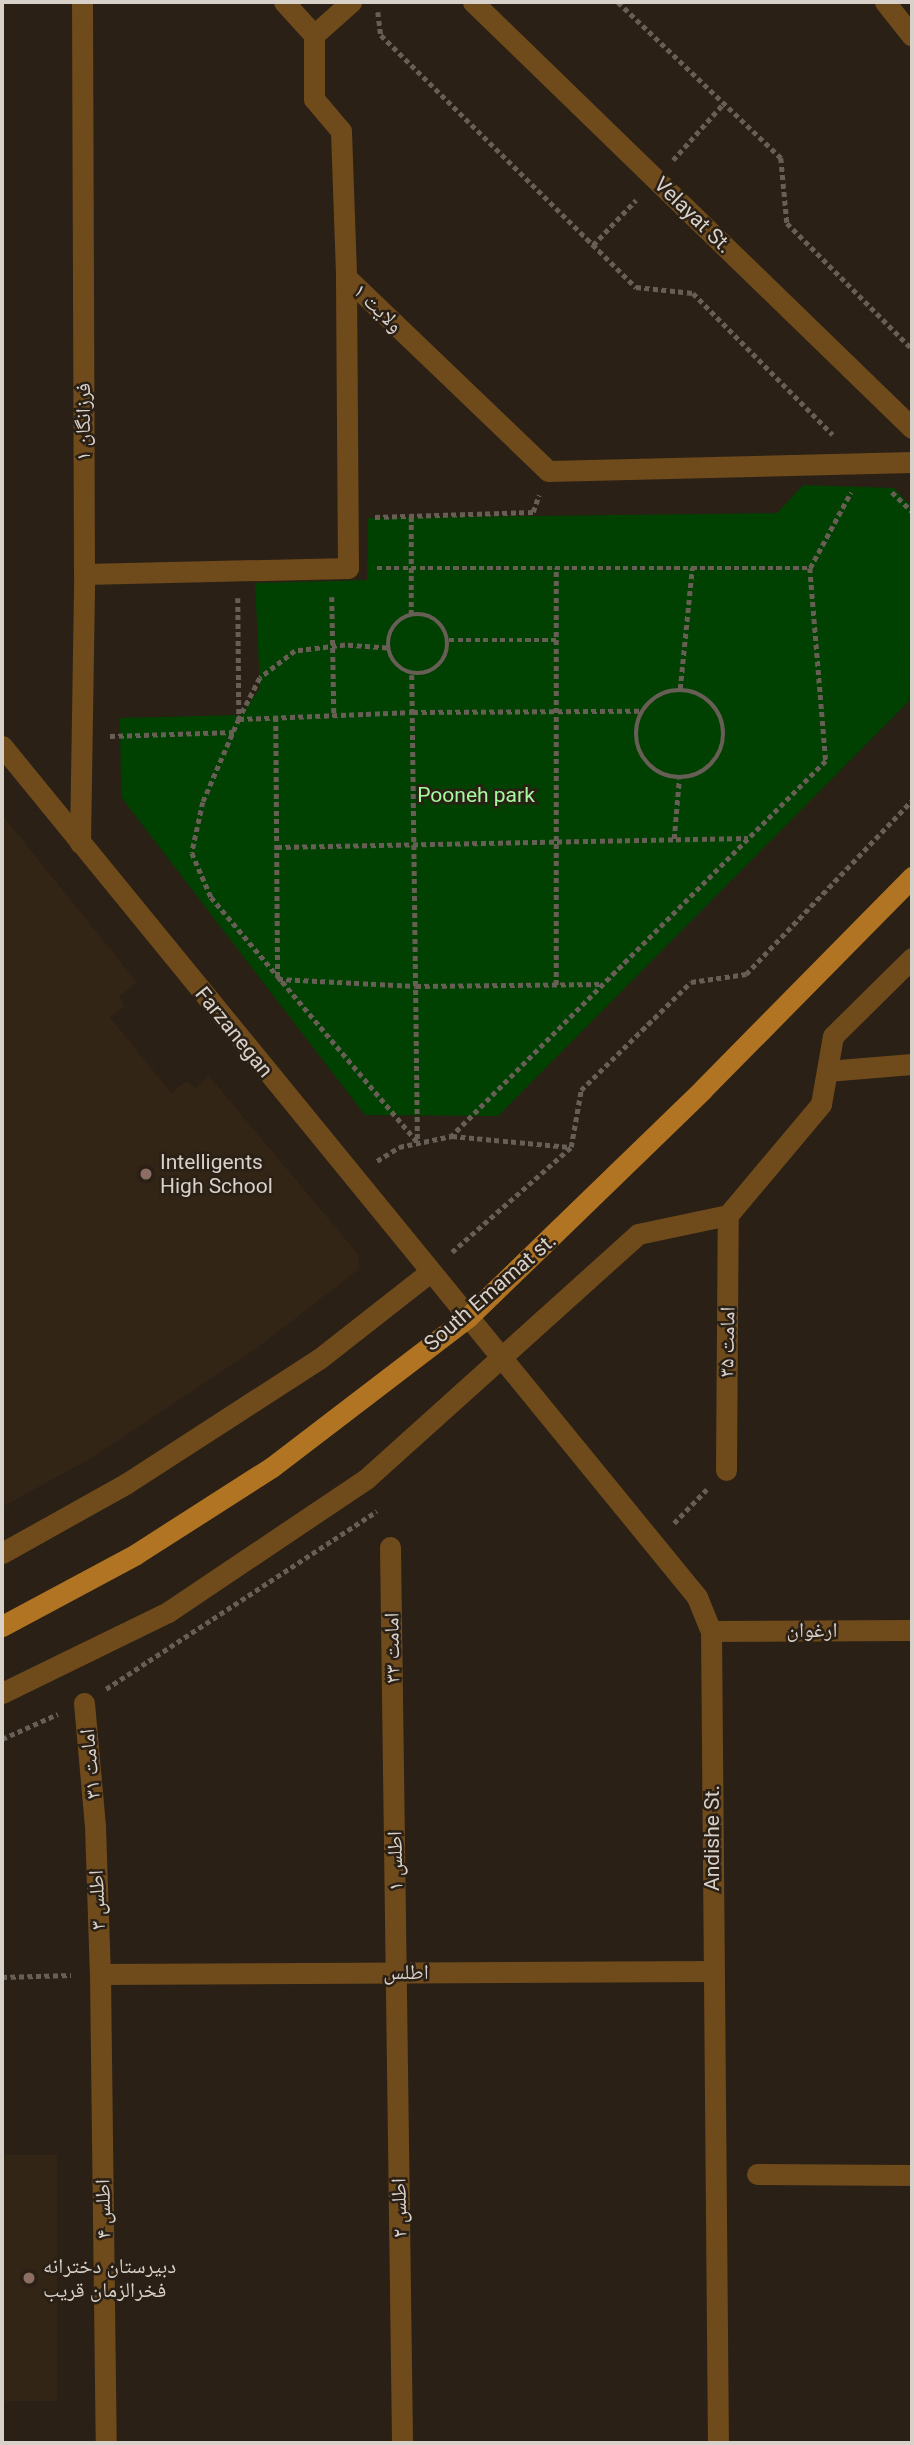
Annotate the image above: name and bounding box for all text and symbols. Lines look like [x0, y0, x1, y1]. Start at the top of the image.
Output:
street label: Velayat St. [649, 172, 737, 258]
street label: ولایت ۱ [348, 278, 408, 338]
street label: فرزانگان ۱ [70, 383, 96, 461]
park label: Pooneh park [417, 782, 535, 808]
street label: Farzanegan [190, 982, 278, 1082]
place label: Intelligents High School [160, 1149, 273, 1199]
marker: Intelligents High School [138, 1166, 154, 1182]
street label: South Emamat st. [419, 1228, 561, 1356]
street label: امامت ۳۵ [714, 1306, 740, 1378]
street label: امامت ۳۳ [379, 1612, 405, 1684]
street label: ارغوان [787, 1617, 837, 1643]
street label: امامت ۳۱ [74, 1728, 106, 1800]
street label: Andishe St. [699, 1785, 725, 1891]
street label: اطلس ۱ [382, 1831, 408, 1891]
street label: اطلس ۳ [83, 1870, 111, 1930]
street label: اطلس [383, 1959, 429, 1985]
street label: اطلس ۲ [386, 2178, 412, 2238]
street label: اطلس ۴ [90, 2179, 116, 2239]
place label: دبیرستان دخترانه فخرالزمان قریب [43, 2253, 176, 2303]
marker: دبیرستان دخترانه فخرالزمان قریب [21, 2270, 37, 2286]

